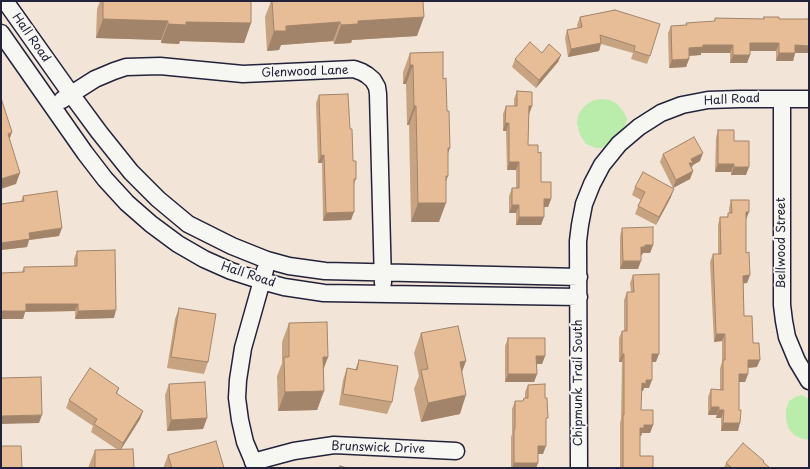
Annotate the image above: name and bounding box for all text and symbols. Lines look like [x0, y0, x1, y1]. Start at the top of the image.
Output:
street label: Hall Road [9, 11, 53, 65]
street label: Glenwood Lane [261, 63, 349, 81]
street label: Hall Road [703, 91, 761, 109]
street label: Bellwood Street [775, 197, 789, 289]
street label: Hall Road [219, 259, 277, 291]
street label: Chipmunk Trail South [572, 320, 586, 446]
street label: Brunswick Drive [331, 439, 425, 457]

